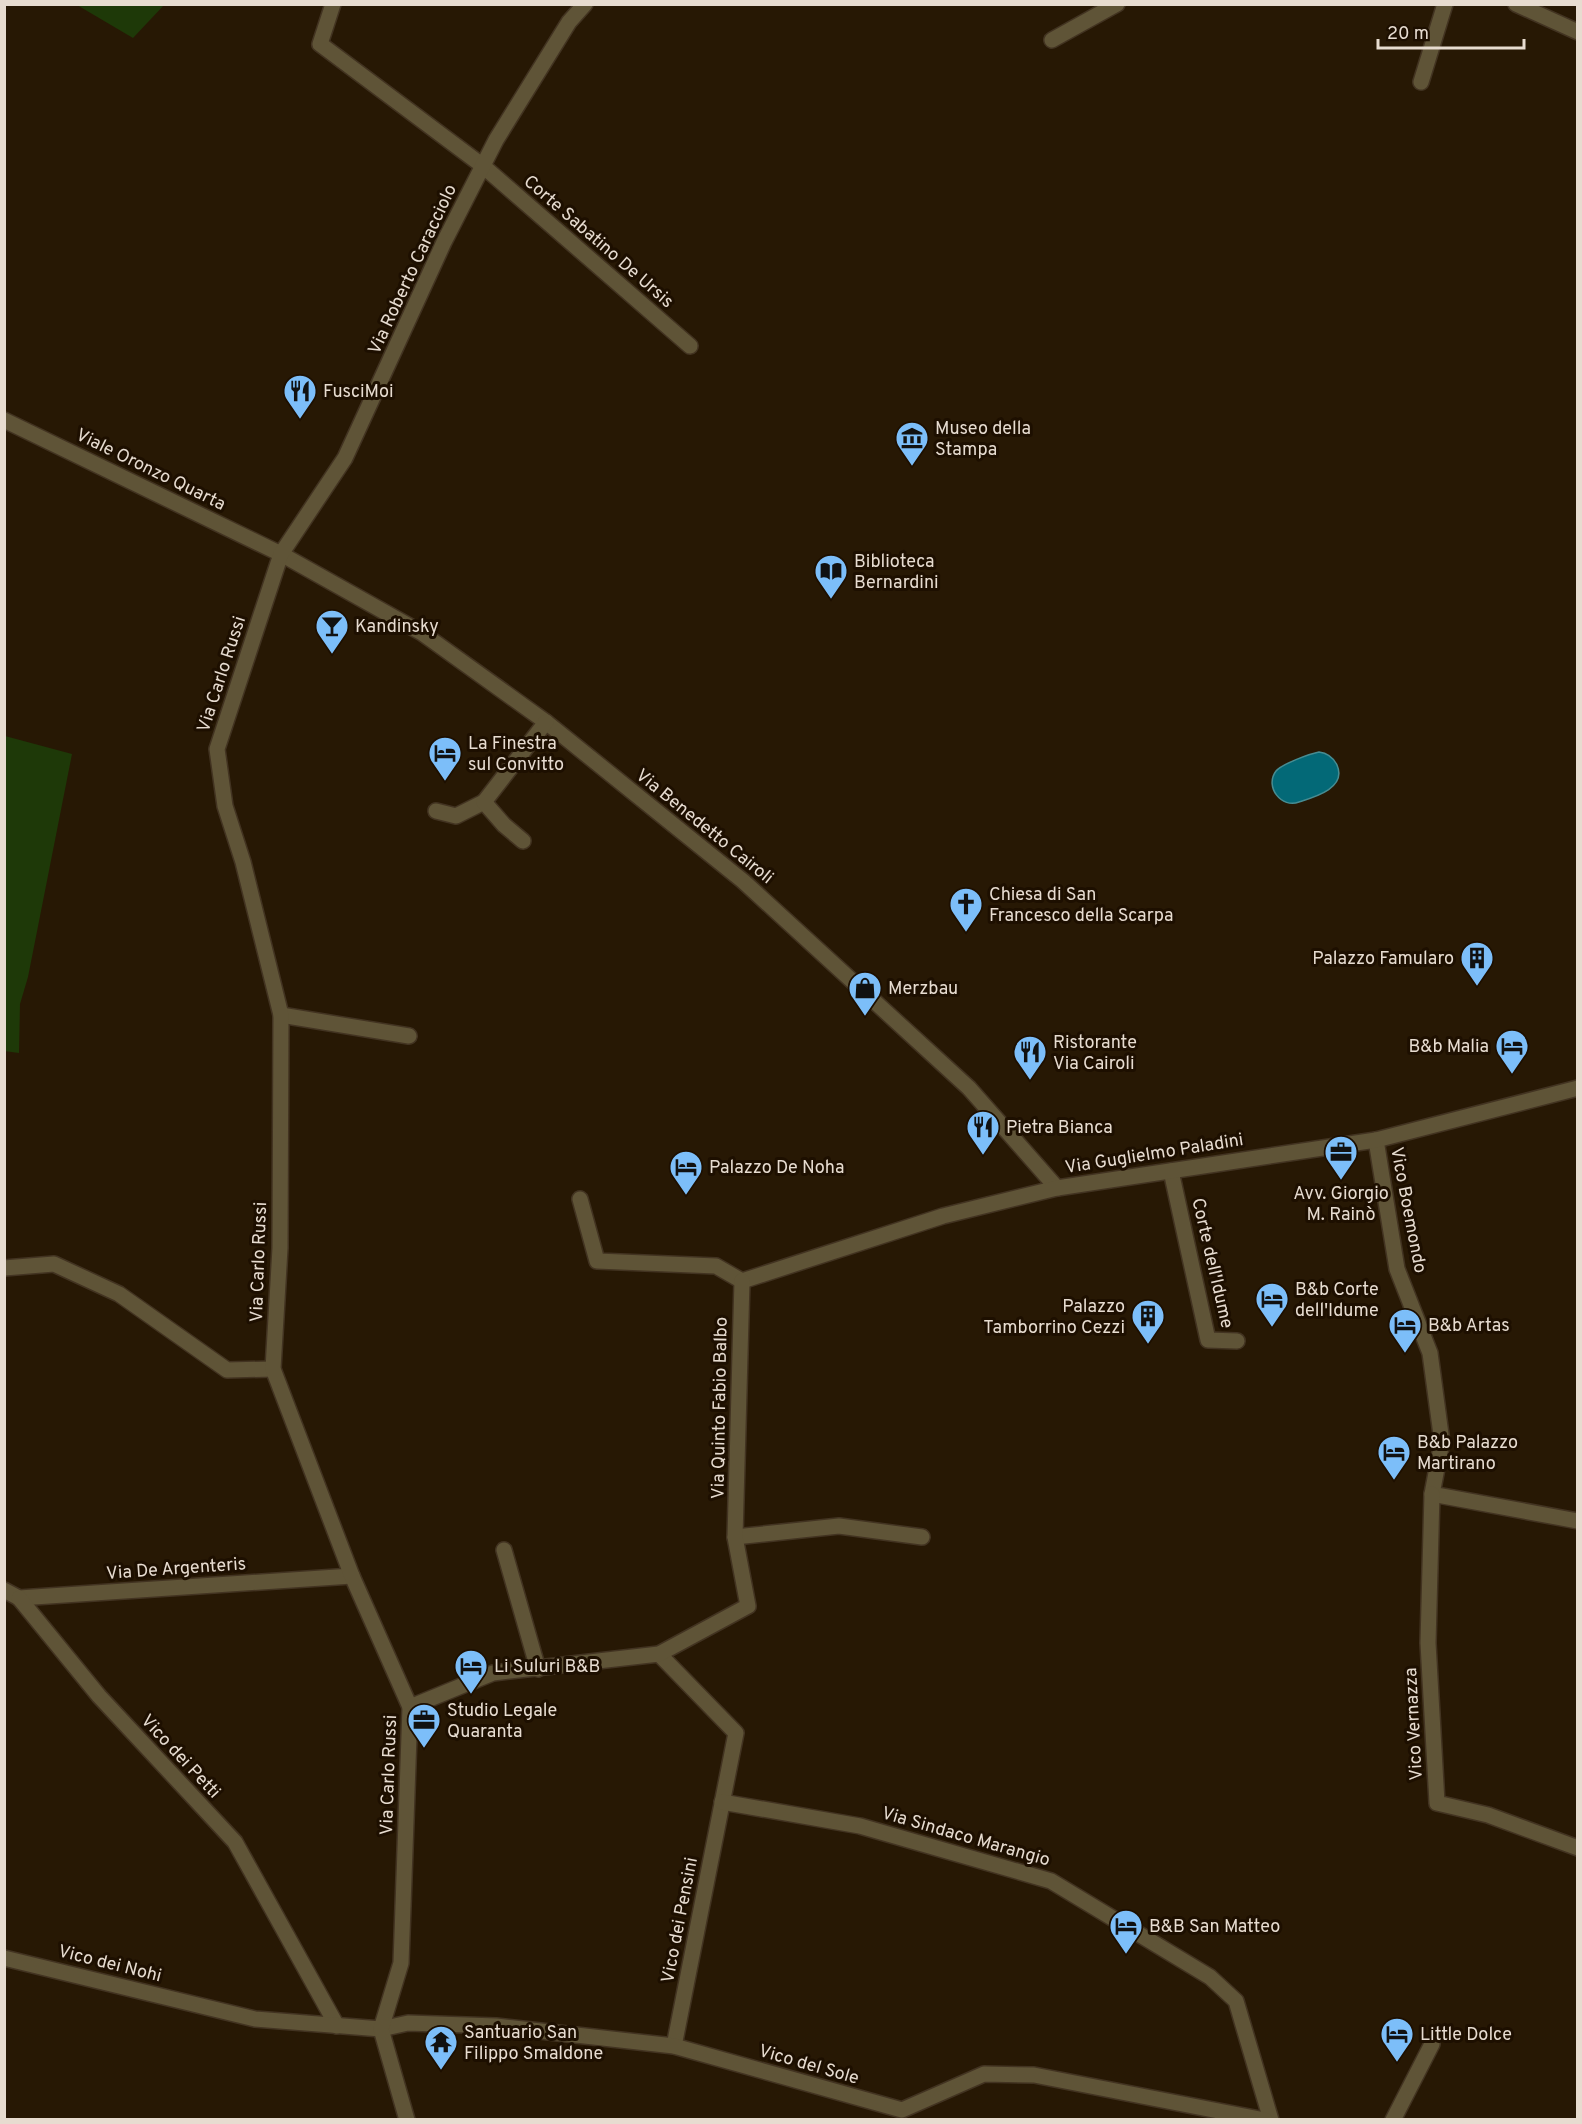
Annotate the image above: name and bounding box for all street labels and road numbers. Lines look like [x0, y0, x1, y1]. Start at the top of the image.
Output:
street label: Corte Sabatino De Ursis [518, 171, 678, 314]
street label: Via Roberto Caracciolo [364, 181, 463, 358]
street label: Viale Oronzo Quarta [72, 424, 229, 517]
street label: Via Carlo Russi [193, 614, 252, 735]
street label: Via Benedetto Cairoli [630, 764, 778, 890]
street label: Via Guglielmo Paladini [1063, 1129, 1245, 1180]
street label: Vico Boemondo [1384, 1145, 1431, 1275]
street label: Corte dell'Idume [1185, 1196, 1238, 1331]
street label: Via Carlo Russi [246, 1201, 273, 1323]
street label: Via Quinto Fabio Balbo [707, 1317, 734, 1499]
street label: Via De Argenteris [105, 1553, 247, 1586]
street label: Vico Vernazza [1400, 1667, 1429, 1781]
street label: Vico dei Petti [135, 1710, 225, 1804]
street label: Via Carlo Russi [376, 1714, 403, 1836]
street label: Via Sindaco Marangio [879, 1802, 1052, 1873]
street label: Vico dei Pensini [657, 1856, 704, 1985]
street label: Vico dei Nohi [55, 1940, 164, 1988]
street label: Vico del Sole [756, 2040, 861, 2091]

